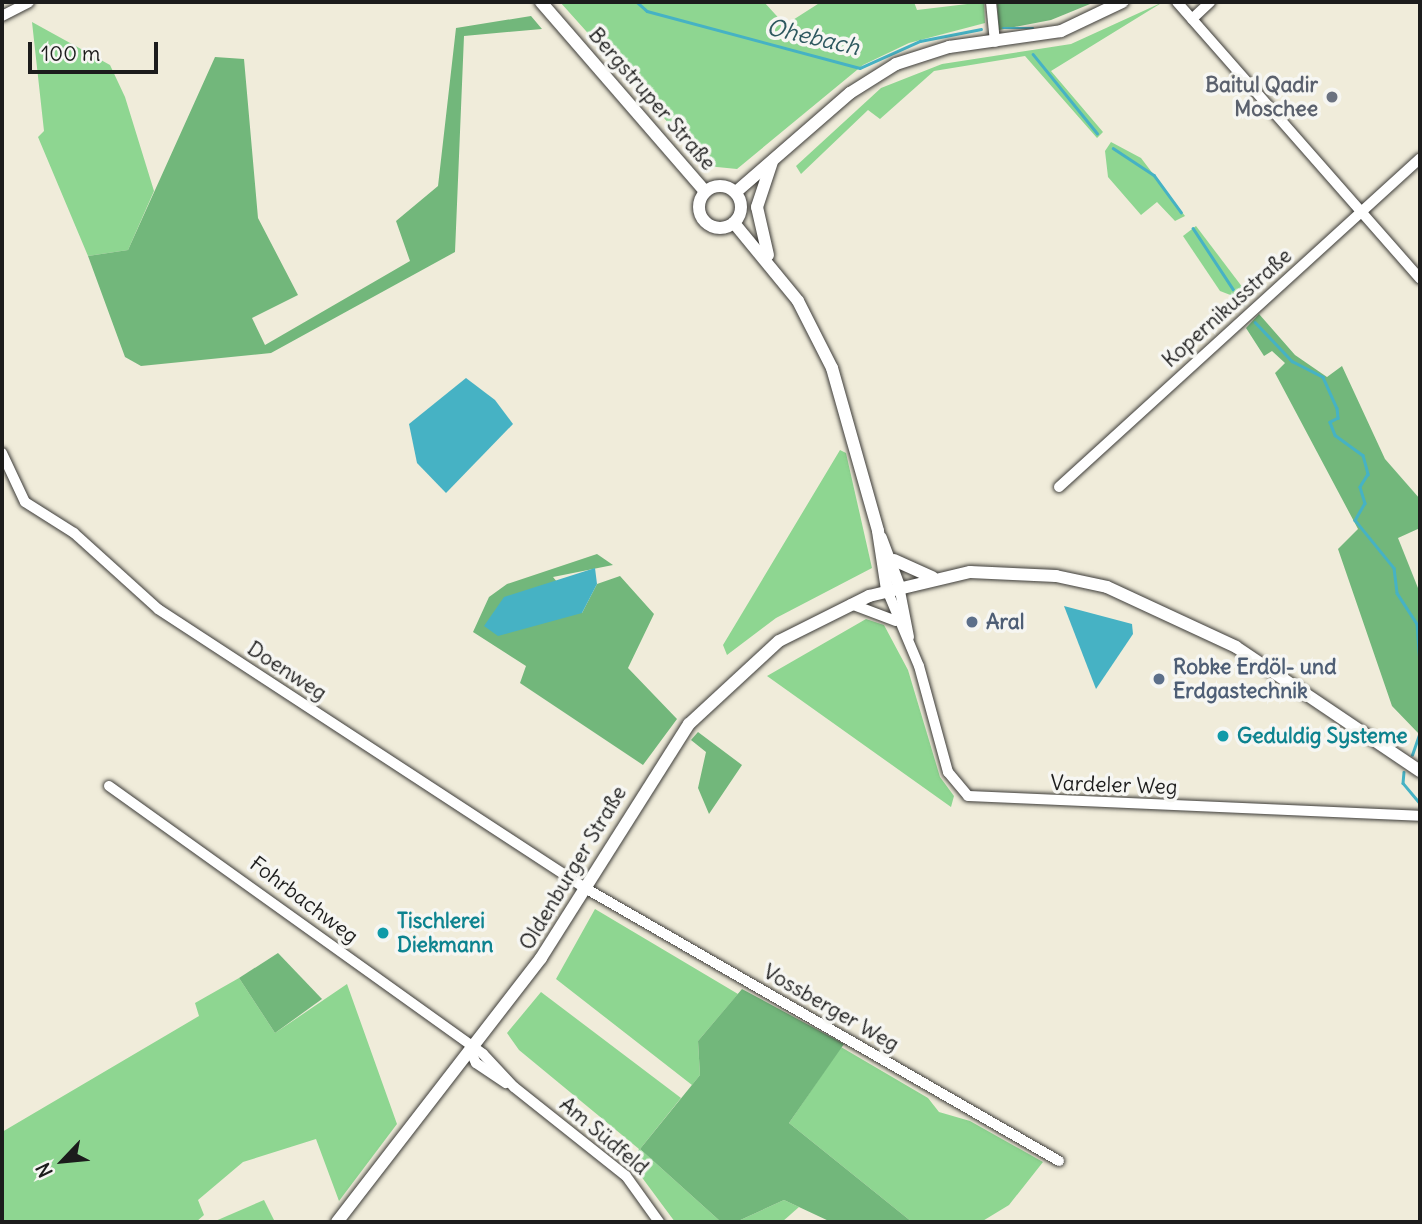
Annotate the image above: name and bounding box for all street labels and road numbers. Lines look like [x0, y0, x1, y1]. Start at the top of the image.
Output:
street label: Bergstruper Straße [583, 22, 721, 176]
street label: Kopernikusstraße [1157, 243, 1297, 373]
street label: Doenweg [243, 636, 331, 706]
street label: Vardeler Weg [1050, 770, 1178, 800]
street label: Oldenburger Straße [514, 781, 632, 955]
street label: Fohrbachweg [245, 851, 363, 949]
street label: Vossberger Weg [759, 959, 903, 1057]
street label: Am Südfeld [555, 1092, 653, 1180]

